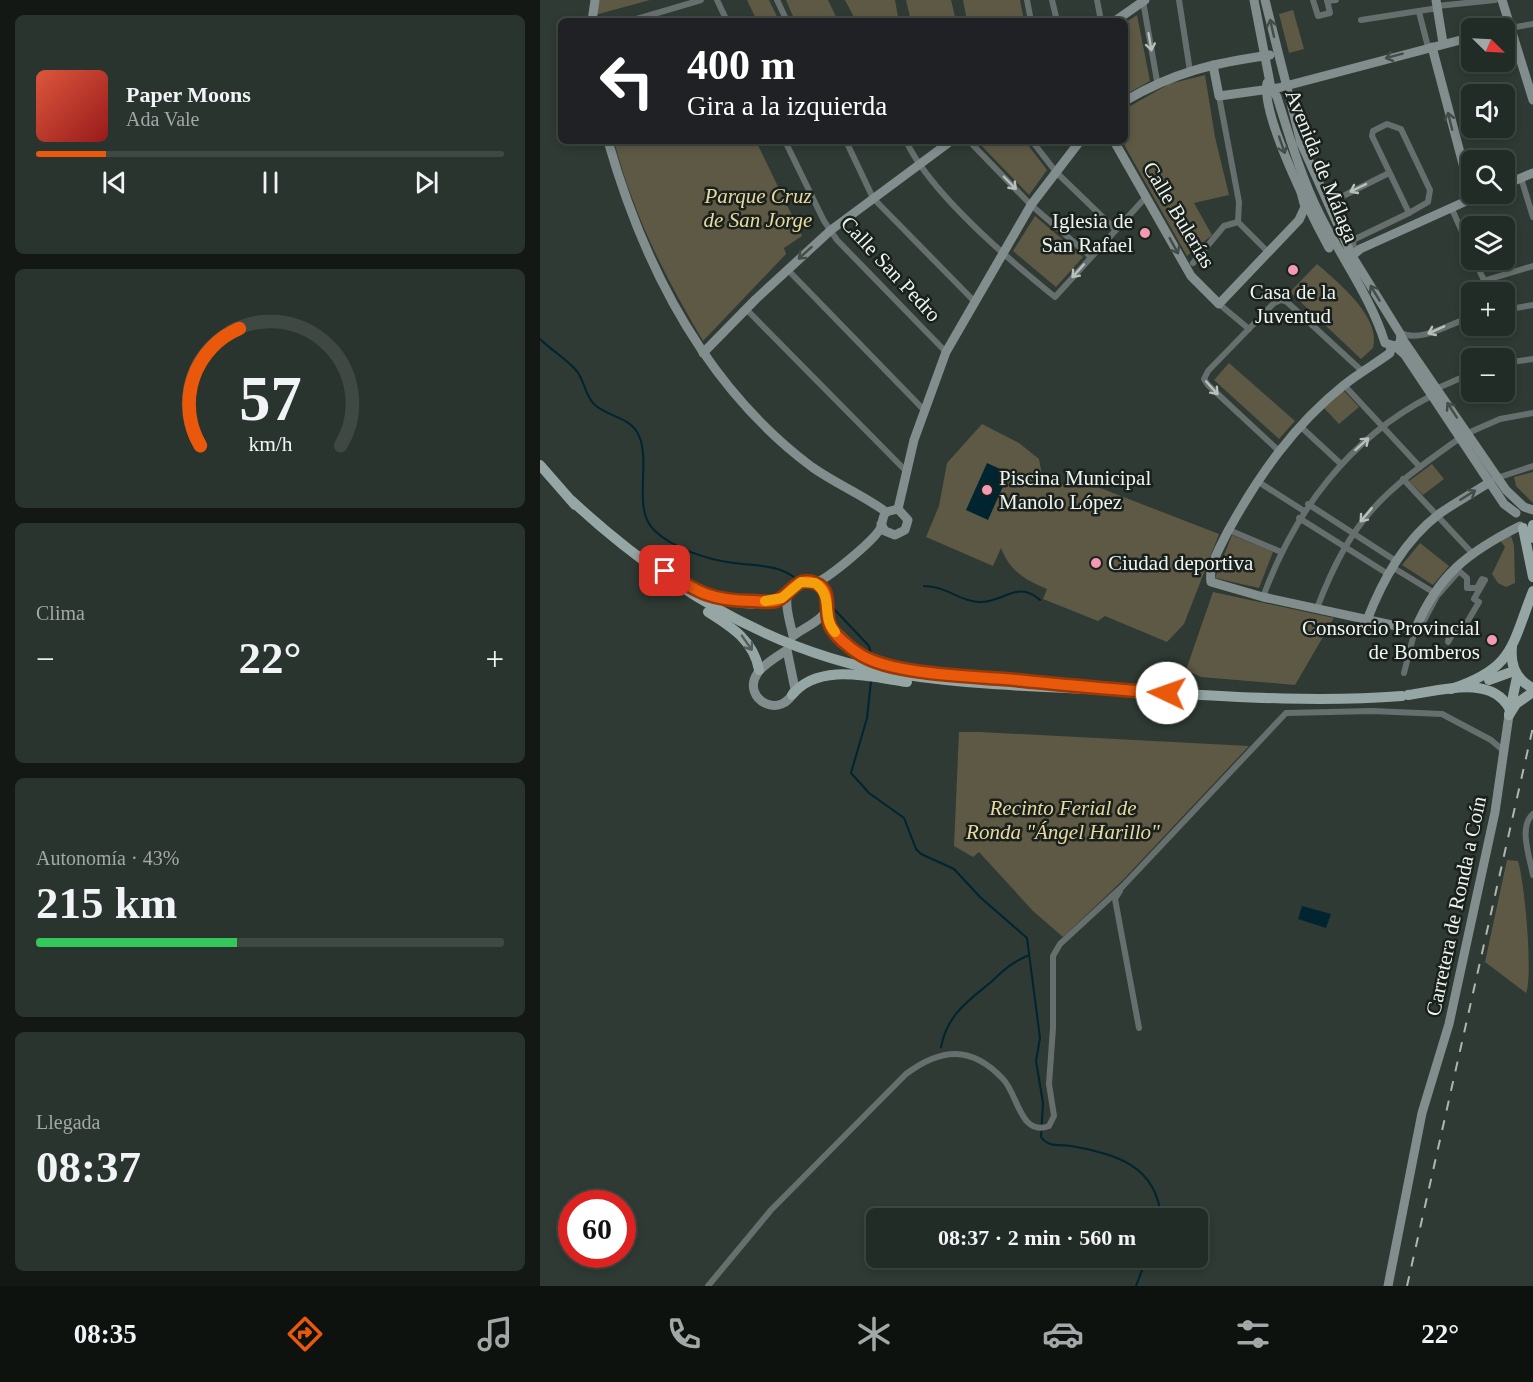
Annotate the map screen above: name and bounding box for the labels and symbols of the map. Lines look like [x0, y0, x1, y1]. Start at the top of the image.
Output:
north arrow [1461, 18, 1515, 72]
one-way arrow [1265, 19, 1277, 38]
one-way arrow [1145, 31, 1156, 51]
one-way arrow [1385, 51, 1404, 63]
street label: Avenida de Málaga [1280, 86, 1364, 247]
one-way arrow [1443, 112, 1455, 131]
one-way arrow [1277, 135, 1288, 154]
street label: Calle Bulerías [1138, 158, 1220, 272]
one-way arrow [1002, 176, 1017, 191]
one-way arrow [1349, 183, 1367, 195]
park label: Parque Cruz de San Jorge [703, 184, 812, 232]
place label: Iglesia de San Rafael [1041, 209, 1133, 257]
street label: Calle San Pedro [836, 211, 946, 327]
marker: Iglesia de San Rafael [1138, 226, 1152, 240]
one-way arrow [1168, 237, 1180, 254]
one-way arrow [798, 246, 813, 260]
one-way arrow [1071, 263, 1085, 278]
marker: Casa de la Juventud [1286, 263, 1300, 277]
place label: Casa de la Juventud [1250, 280, 1337, 328]
one-way arrow [1368, 285, 1380, 302]
one-way arrow [1428, 325, 1446, 336]
one-way arrow [1205, 381, 1219, 396]
one-way arrow [1446, 402, 1458, 418]
one-way arrow [1354, 437, 1369, 451]
place label: Piscina Municipal Manolo López [999, 466, 1151, 514]
marker: Piscina Municipal Manolo López [980, 483, 994, 497]
one-way arrow [1459, 489, 1476, 501]
one-way arrow [1360, 507, 1373, 523]
pin [639, 545, 690, 596]
place label: Ciudad deportiva [1108, 551, 1254, 575]
marker: Ciudad deportiva [1089, 556, 1103, 570]
place label: Consorcio Provincial de Bomberos [1302, 616, 1480, 664]
marker: Consorcio Provincial de Bomberos [1485, 633, 1499, 647]
one-way arrow [741, 635, 753, 651]
position arrow [1135, 661, 1199, 725]
street label: Carretera de Ronda a Coín [1421, 794, 1491, 1018]
park label: Recinto Ferial de Ronda "Ángel Harillo" [965, 796, 1160, 844]
speed limit sign: 60 [558, 1190, 636, 1268]

